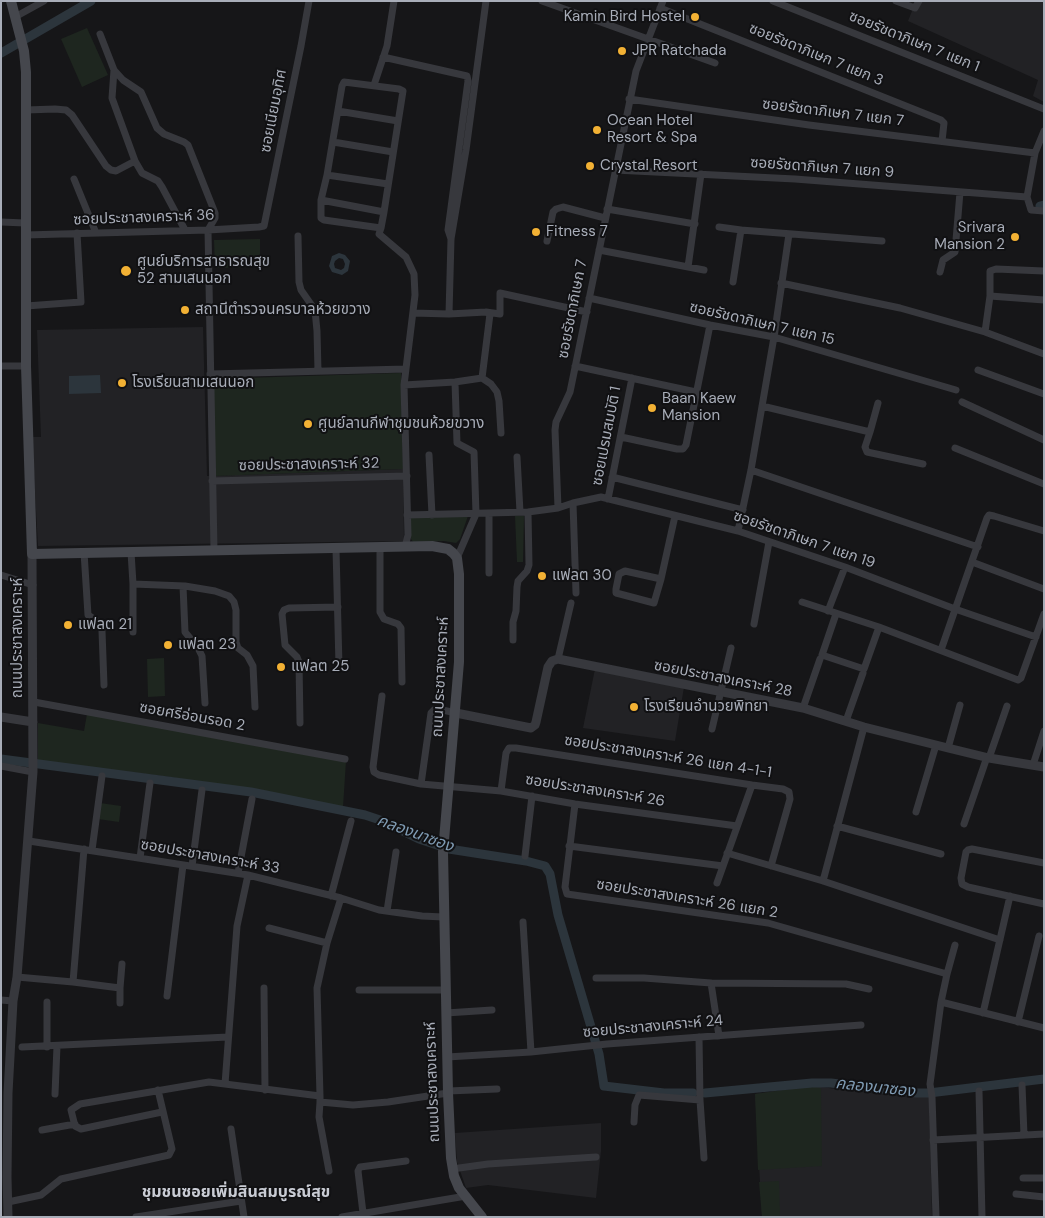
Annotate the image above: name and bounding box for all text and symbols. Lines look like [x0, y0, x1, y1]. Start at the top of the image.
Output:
place label: Kamin Bird Hostel [564, 8, 685, 26]
street label: ซอยรัชดาภิเษก 7 แยก 1 [846, 8, 982, 76]
marker: Kamin Bird Hostel [689, 11, 701, 23]
street label: ซอยรัชดาภิเษก 7 แยก 3 [746, 20, 886, 90]
place label: JPR Ratchada [632, 42, 726, 60]
marker: JPR Ratchada [616, 45, 628, 57]
street label: ซอยเนียมอุทิศ [257, 68, 291, 154]
street label: ซอยรัชดาภิเษก 7 แยก 7 [761, 95, 905, 131]
place label: Ocean Hotel Resort & Spa [607, 112, 697, 147]
marker: Ocean Hotel Resort & Spa [591, 124, 603, 136]
street label: ซอยรัชดาภิเษก 7 แยก 9 [750, 154, 894, 182]
place label: Crystal Resort [600, 157, 698, 175]
marker: Crystal Resort [584, 160, 596, 172]
street label: ซอยประชาสงเคราะห์ 36 [73, 207, 215, 229]
place label: Srivara Mansion 2 [934, 219, 1005, 254]
place label: Fitness 7 [546, 223, 608, 241]
marker: Fitness 7 [530, 226, 542, 238]
marker: Srivara Mansion 2 [1009, 231, 1021, 243]
place label: ศูนย์บริการสาธารณสุข 52 สามเสนนอก [137, 253, 270, 288]
street label: ซอยรัชดาภิเษก 7 [555, 258, 591, 360]
marker: ศูนย์บริการสาธารณสุข 52 สามเสนนอก [119, 264, 133, 278]
street label: ซอยรัชดาภิเษก 7 แยก 15 [688, 299, 836, 349]
place label: สถานีตำรวจนครบาลห้วยขวาง [195, 301, 370, 319]
marker: สถานีตำรวจนครบาลห้วยขวาง [179, 304, 191, 316]
place label: โรงเรียนสามเสนนอก [132, 374, 254, 392]
marker: โรงเรียนสามเสนนอก [116, 377, 128, 389]
street label: ซอยเปรมสมบัติ 1 [589, 385, 625, 487]
place label: Baan Kaew Mansion [662, 390, 736, 425]
marker: Baan Kaew Mansion [646, 402, 658, 414]
place label: ศูนย์ลานกีฬาชุมชนห้วยขวาง [318, 415, 484, 433]
marker: ศูนย์ลานกีฬาชุมชนห้วยขวาง [302, 418, 314, 430]
street label: ซอยประชาสงเคราะห์ 32 [239, 455, 379, 475]
street label: ซอยรัชดาภิเษก 7 แยก 19 [731, 507, 877, 573]
place label: แฟลต 30 [552, 567, 612, 585]
marker: แฟลต 30 [536, 570, 548, 582]
street label: ถนนประชาสงเคราะห์ [9, 578, 27, 698]
place label: แฟลต 21 [78, 616, 132, 634]
street label: ถนนประชาสงเคราะห์ [429, 616, 453, 738]
marker: แฟลต 21 [62, 619, 74, 631]
place label: แฟลต 23 [178, 636, 236, 654]
marker: แฟลต 23 [162, 639, 174, 651]
street label: ซอยประชาสงเคราะห์ 28 [652, 657, 794, 701]
place label: แฟลต 25 [291, 658, 349, 676]
marker: แฟลต 25 [275, 661, 287, 673]
place label: โรงเรียนอำนวยพิทยา [644, 698, 768, 716]
street label: ซอยศรีอ่อนรอด 2 [138, 699, 246, 735]
marker: โรงเรียนอำนวยพิทยา [628, 701, 640, 713]
street label: ซอยประชาสงเคราะห์ 26 แยก 4-1-1 [563, 732, 773, 782]
street label: ซอยประชาสงเคราะห์ 26 [524, 771, 666, 811]
water label: คลองนาซอง [374, 811, 456, 857]
street label: ซอยประชาสงเคราะห์ 33 [139, 836, 281, 878]
street label: ซอยประชาสงเคราะห์ 26 แยก 2 [595, 876, 779, 922]
street label: ซอยประชาสงเคราะห์ 24 [582, 1012, 724, 1042]
street label: ถนนประชาสงเคราะห์ [422, 1021, 444, 1143]
water label: คลองนาซอง [834, 1074, 916, 1102]
district label: ชุมชนซอยเพิ่มสินสมบูรณ์สุข [142, 1183, 330, 1203]

